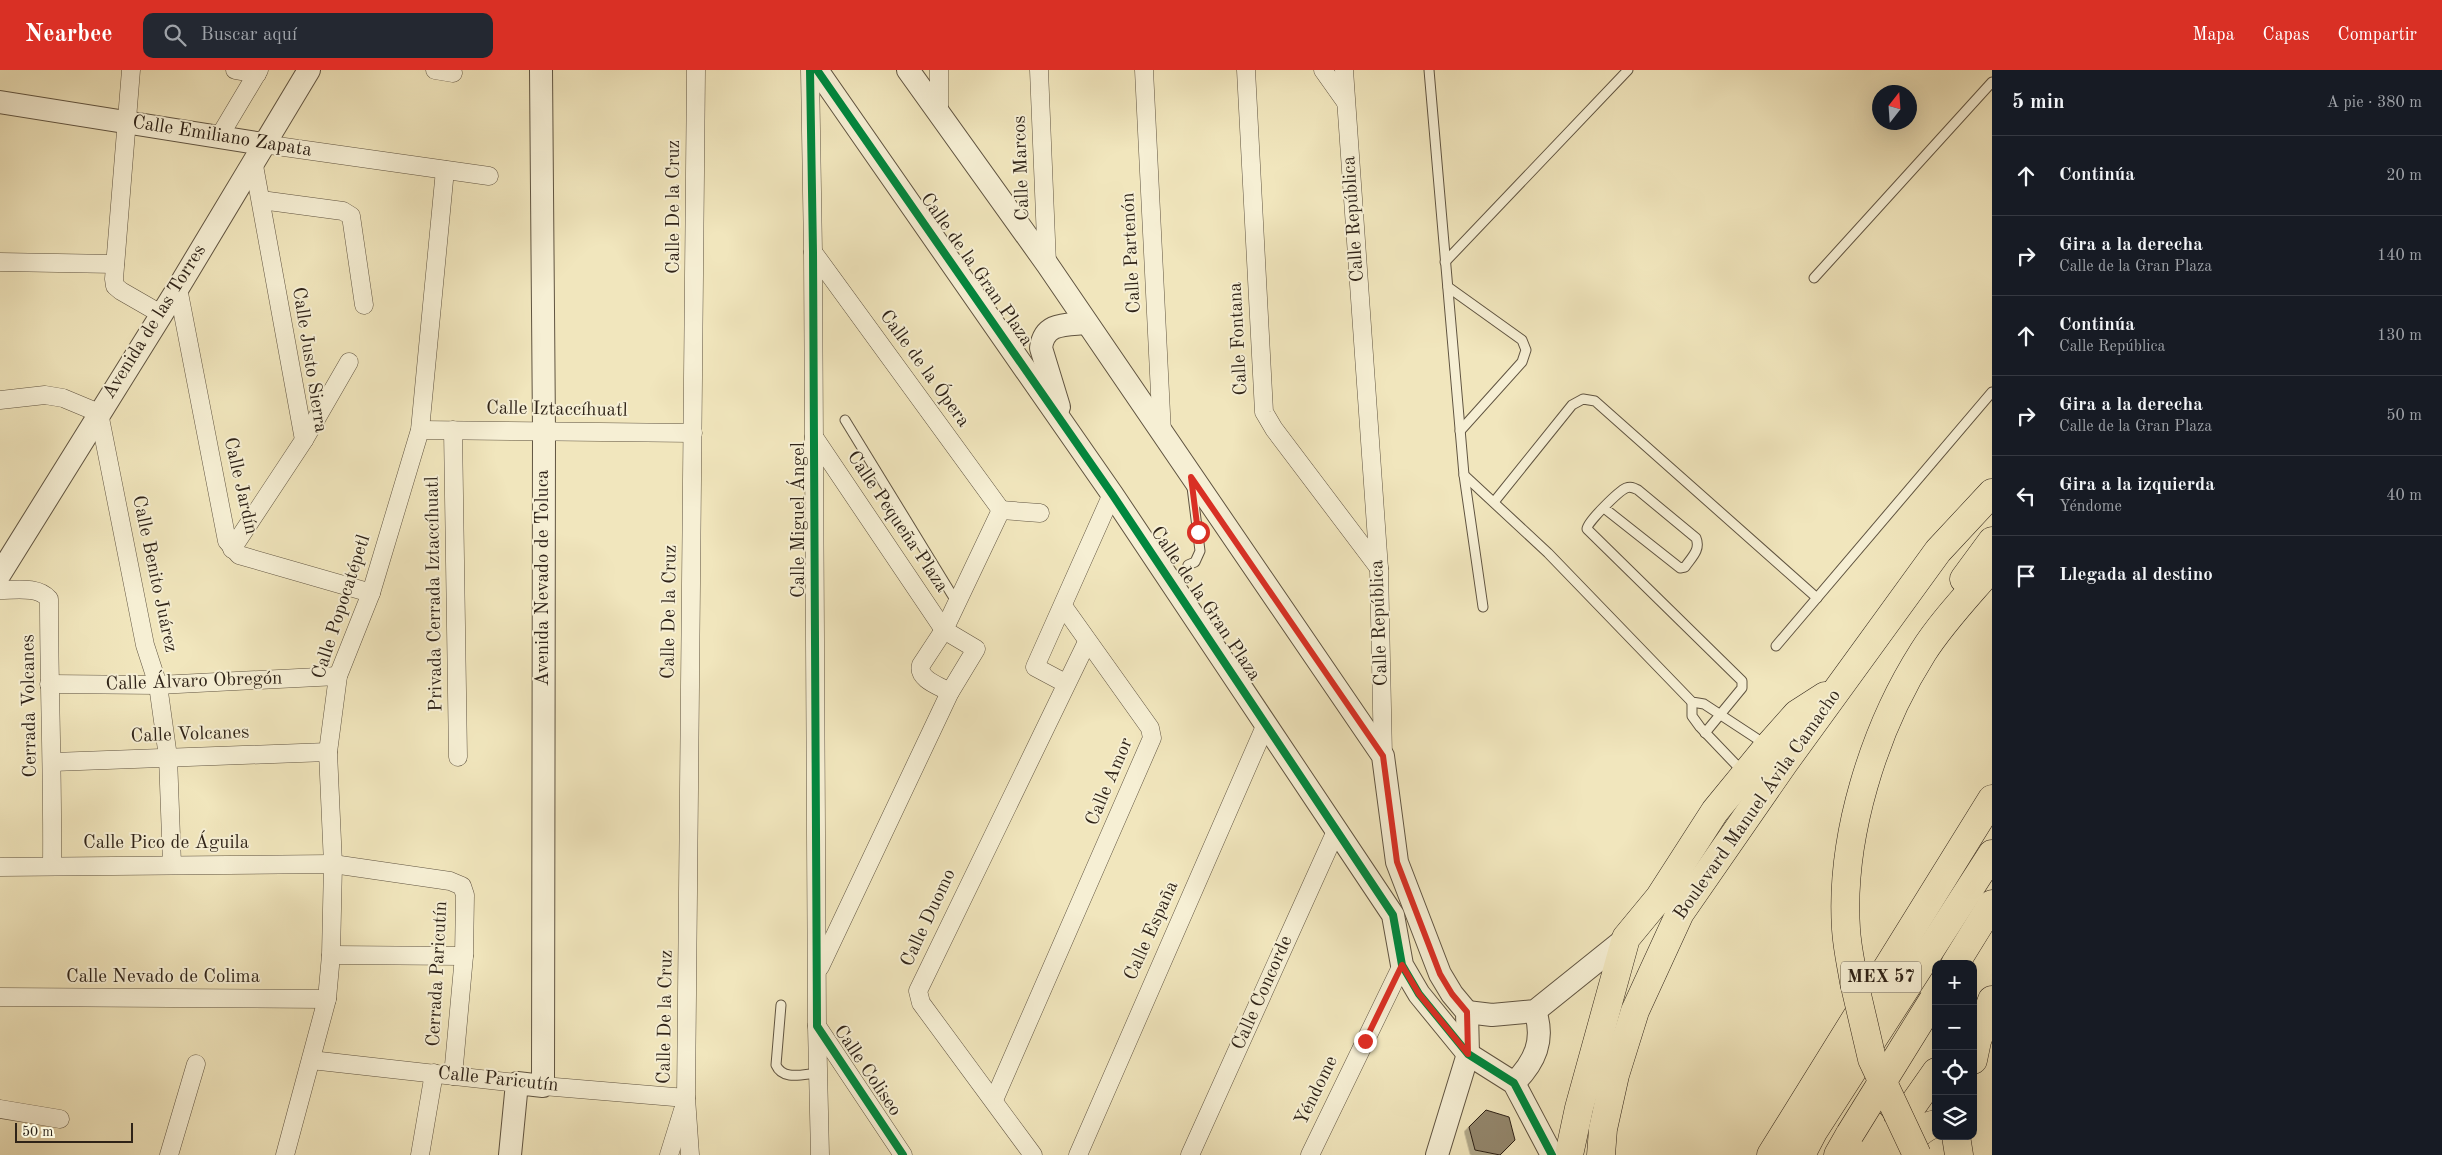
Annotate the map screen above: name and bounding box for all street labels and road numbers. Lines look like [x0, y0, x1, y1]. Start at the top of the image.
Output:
street label: Calle Emiliano Zapata [131, 113, 314, 161]
street label: Calle Marcos [1011, 115, 1033, 221]
street label: Calle De la Cruz [665, 140, 684, 274]
street label: Calle República [1340, 155, 1368, 283]
street label: Calle de la Gran Plaza [916, 190, 1036, 350]
street label: Calle Partenón [1119, 192, 1145, 314]
street label: Avenida de las Torres [100, 242, 210, 402]
street label: Calle Fontana [1227, 281, 1251, 396]
street label: Calle Justo Sierra [288, 286, 330, 435]
street label: Calle de la Ópera [875, 304, 977, 431]
street label: Calle Iztaccíhuatl [486, 399, 628, 421]
street label: Calle Jardín [220, 436, 260, 536]
street label: Calle Miguel Ángel [786, 442, 809, 598]
street label: Calle Pequeña Plaza [843, 448, 952, 596]
street label: Avenida Nevado de Toluca [534, 469, 553, 686]
street label: Privada Cerrada Iztaccíhuatl [423, 476, 447, 712]
street label: Calle Benito Juárez [128, 494, 180, 654]
street label: Calle de la Gran Plaza [1146, 523, 1264, 685]
street label: Calle Popocatépetl [310, 533, 374, 681]
street label: Calle De la Cruz [659, 545, 681, 679]
street label: Calle República [1368, 559, 1392, 687]
street label: Cerrada Volcanes [19, 634, 41, 778]
street label: Calle Álvaro Obregón [105, 665, 283, 695]
street label: Boulevard Manuel Ávila Camacho [1668, 684, 1845, 924]
street label: Calle Volcanes [130, 723, 250, 747]
street label: Calle Amor [1083, 735, 1137, 829]
street label: Calle Pico de Águila [83, 830, 250, 853]
street label: Calle Duomo [898, 866, 960, 970]
street label: Calle España [1122, 878, 1183, 984]
street label: Cerrada Paricutín [425, 901, 451, 1047]
street label: Calle Concorde [1229, 933, 1297, 1053]
street label: Calle De la Cruz [655, 950, 677, 1084]
road number: MEX 57 [1841, 962, 1921, 992]
street label: Calle Nevado de Colima [66, 968, 261, 987]
street label: Calle Coliseo [830, 1022, 904, 1120]
street label: Yéndome [1292, 1053, 1342, 1129]
street label: Calle Paricutín [437, 1064, 559, 1096]

